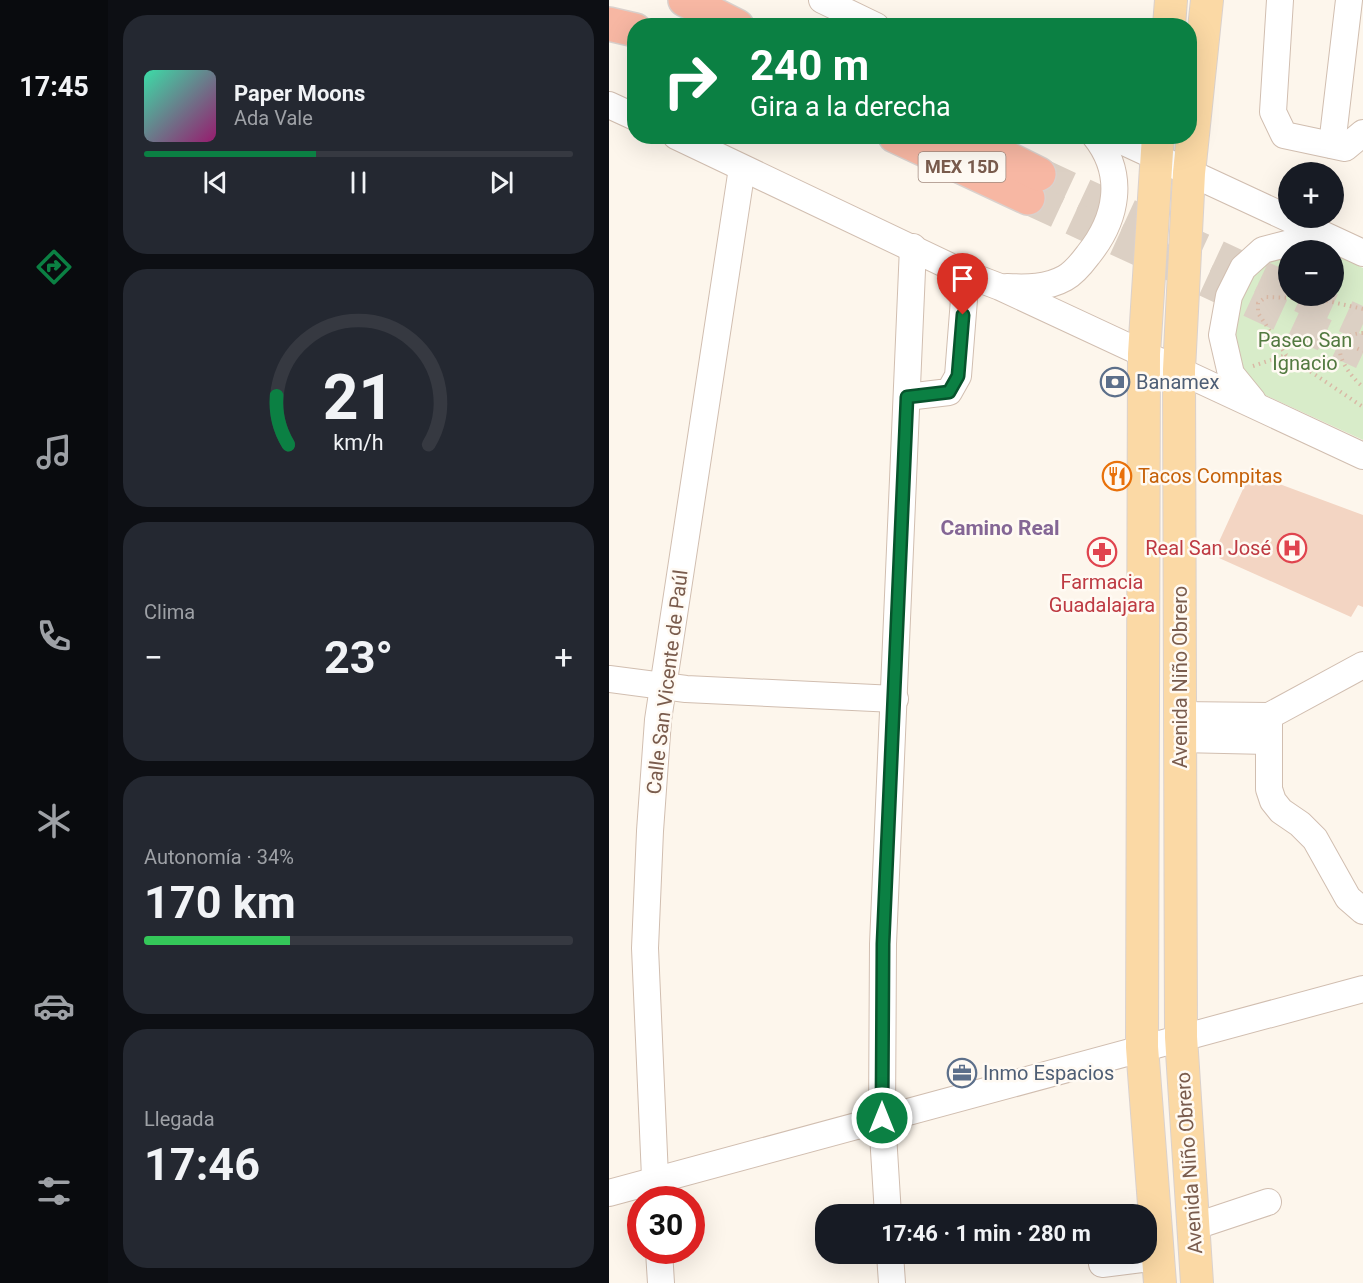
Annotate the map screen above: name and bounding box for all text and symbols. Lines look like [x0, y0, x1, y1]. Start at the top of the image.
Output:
text: 240 m [750, 41, 869, 90]
icon: right [651, 42, 729, 120]
text: 17:45 [19, 71, 89, 103]
text: Paper Moons [234, 81, 365, 106]
text: Gira a la derecha [750, 91, 951, 123]
text: Ada Vale [234, 106, 313, 130]
road number: MEX 15D [919, 152, 1006, 182]
map controls [1278, 162, 1344, 306]
button: + [1278, 162, 1344, 228]
icon: previous [199, 166, 232, 199]
icon: pause [342, 166, 375, 199]
icon: next [485, 166, 518, 199]
button: − [1278, 240, 1344, 306]
icon: directions [33, 246, 75, 288]
pin [937, 253, 988, 315]
icon: arrive [946, 262, 979, 295]
park label: Paseo San Ignacio [1258, 328, 1352, 375]
text: 21 [323, 361, 394, 434]
bank icon: Banamex [1099, 366, 1131, 398]
place label: Banamex [1136, 370, 1219, 394]
text: km/h [333, 430, 384, 455]
icon: music [33, 431, 75, 473]
restaurant icon: Tacos Compitas [1101, 460, 1133, 492]
place label: Tacos Compitas [1138, 464, 1283, 488]
district label: Camino Real [940, 516, 1060, 540]
hospital icon: Real San José [1276, 532, 1308, 564]
pharmacy icon: Farmacia Guadalajara [1086, 536, 1118, 568]
place label: Real San José [1145, 536, 1271, 560]
street label: Calle San Vicente de Paúl [641, 568, 693, 796]
place label: Farmacia Guadalajara [1049, 570, 1155, 617]
street label: Avenida Niño Obrero [1168, 586, 1192, 768]
text: Clima [144, 600, 195, 624]
icon: phone [33, 615, 75, 657]
text: 23° [324, 631, 393, 684]
text: − [144, 638, 163, 677]
text: + [554, 638, 573, 677]
icon: climate [33, 800, 75, 842]
text: Autonomía · 34% [144, 845, 294, 869]
text: 170 km [144, 876, 296, 929]
icon: car [33, 985, 75, 1027]
office icon: Inmo Espacios [946, 1057, 978, 1089]
place label: Inmo Espacios [983, 1061, 1114, 1085]
street label: Avenida Niño Obrero [1171, 1071, 1207, 1255]
position arrow [850, 1086, 914, 1150]
text: Llegada [144, 1107, 215, 1131]
text: 17:46 [144, 1138, 260, 1191]
icon: filters [33, 1170, 75, 1212]
speed limit sign: 30 [627, 1186, 705, 1264]
text: 17:46 · 1 min · 280 m [881, 1221, 1091, 1246]

